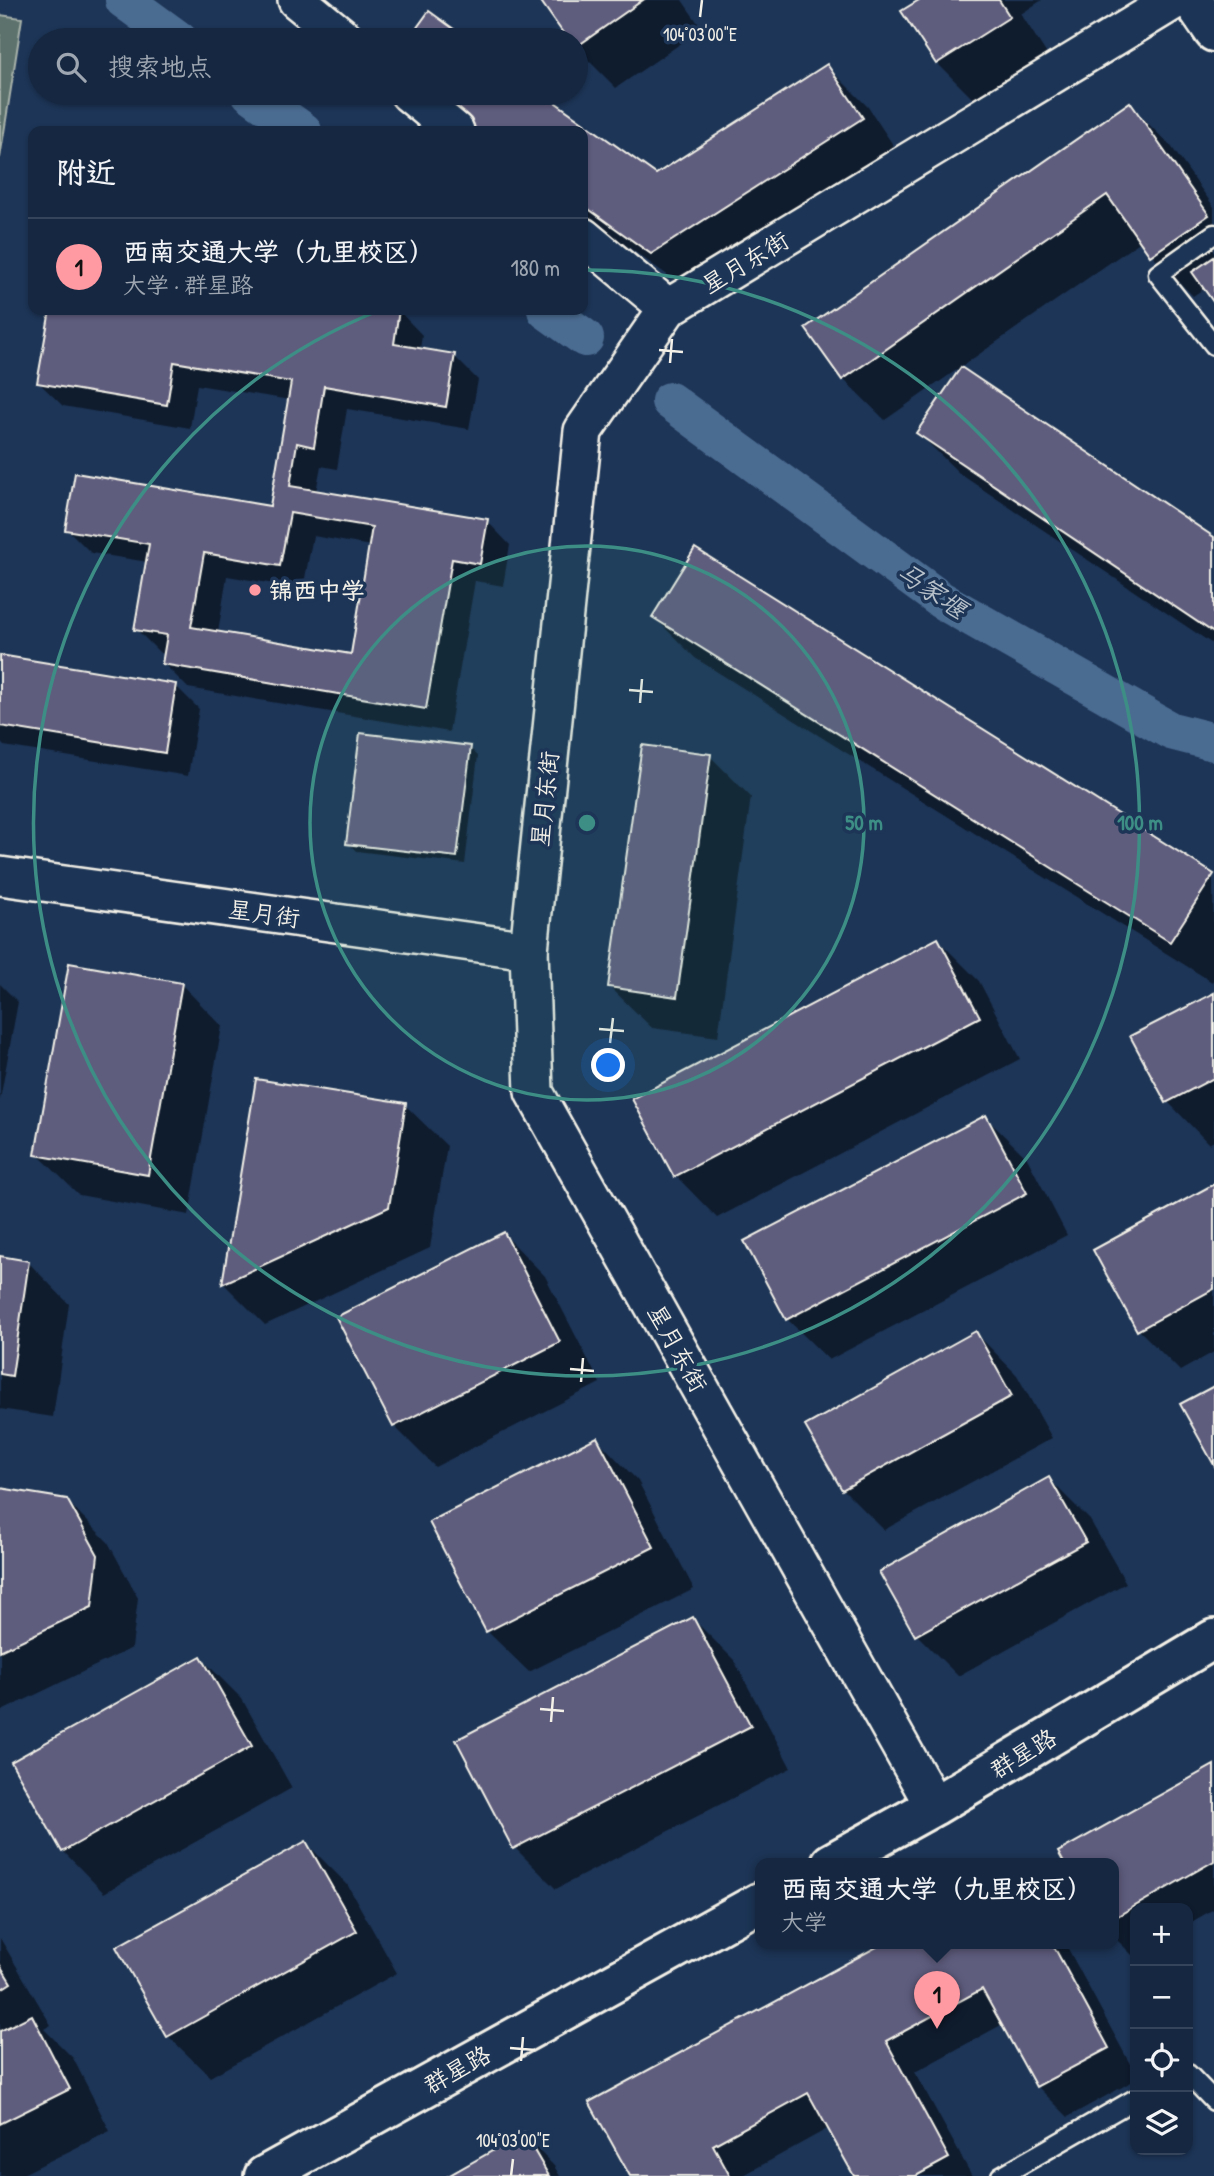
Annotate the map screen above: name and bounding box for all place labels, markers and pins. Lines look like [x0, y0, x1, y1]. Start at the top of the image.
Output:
place label: 锦西中学 [269, 574, 365, 606]
marker: 锦西中学 [247, 582, 263, 598]
centre of rings [575, 811, 599, 835]
pin: 1 [914, 1971, 960, 2029]

